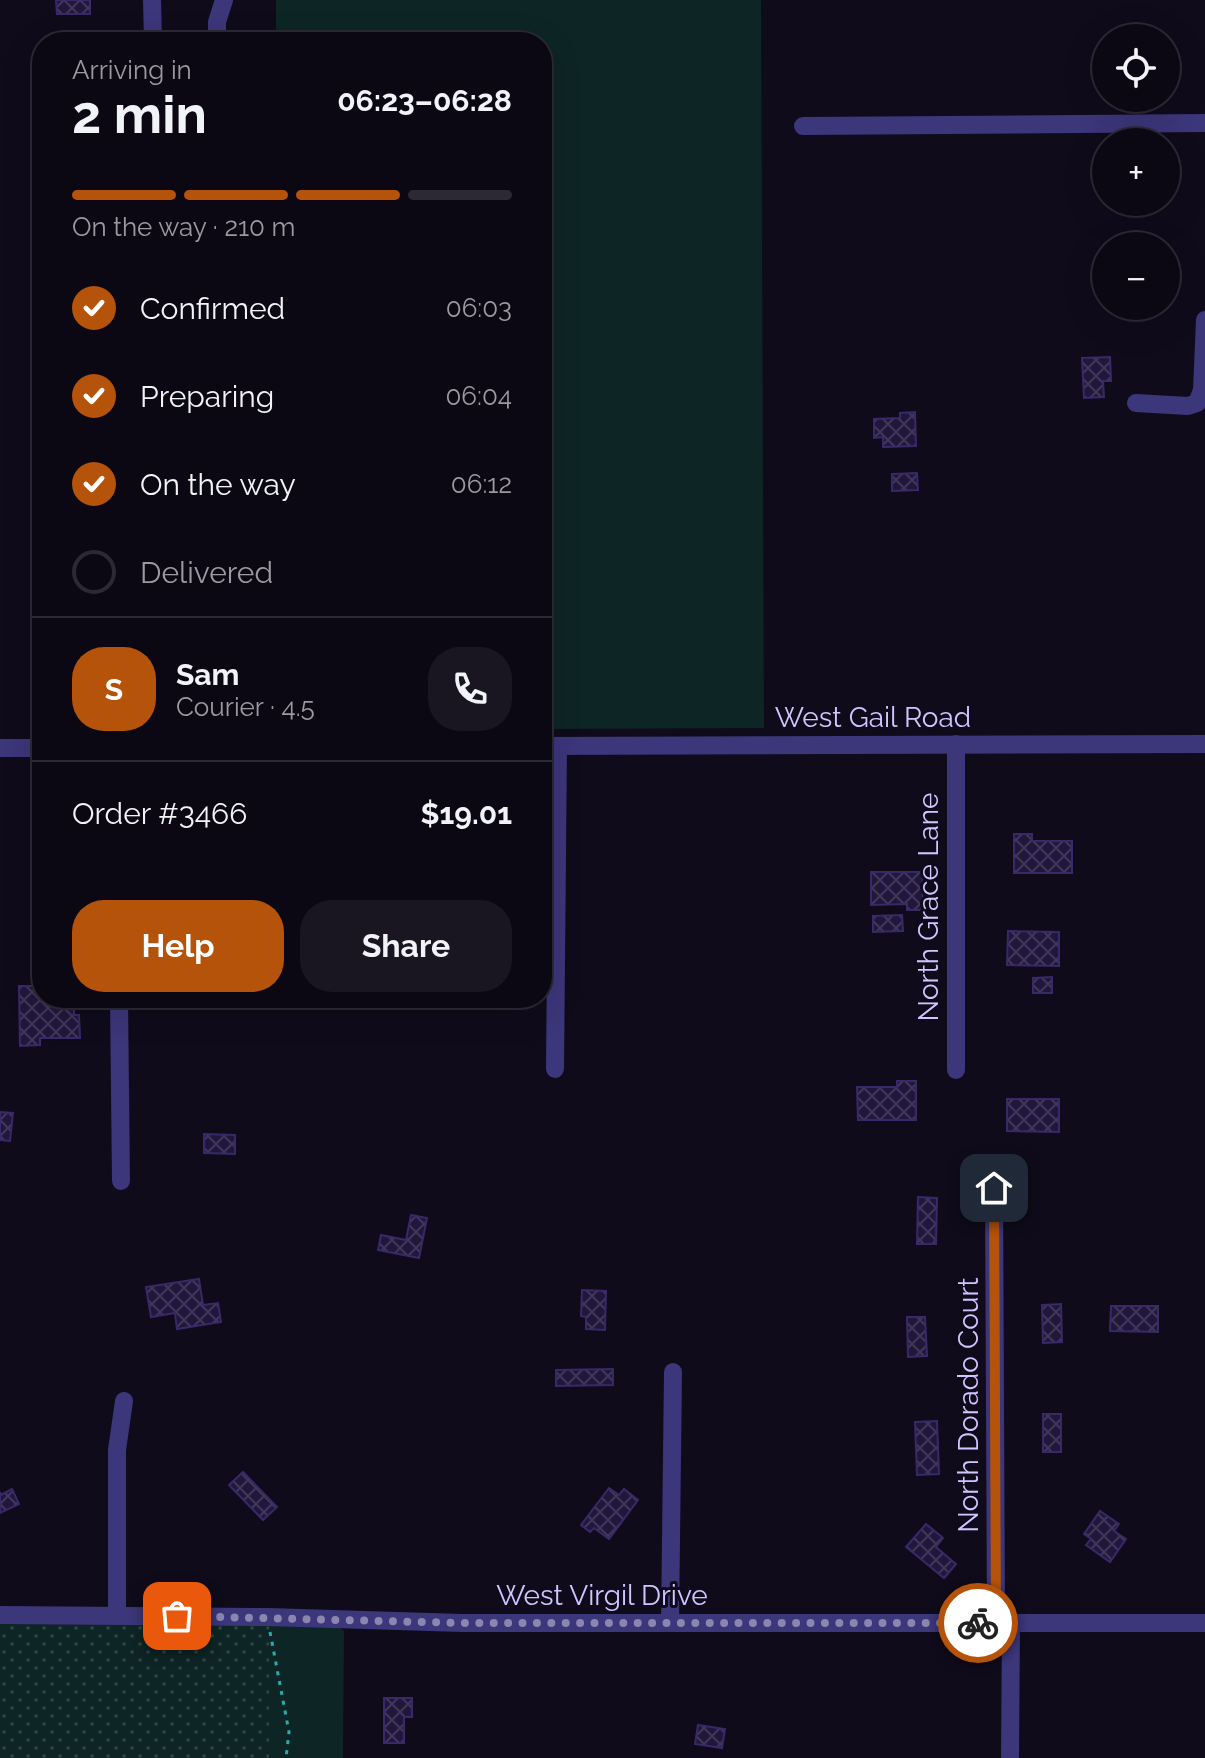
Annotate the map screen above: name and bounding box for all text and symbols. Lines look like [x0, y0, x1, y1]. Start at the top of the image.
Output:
map controls [1092, 24, 1180, 320]
button: locate [1092, 24, 1180, 112]
text: Arriving in [72, 55, 192, 85]
text: 06:23–06:28 [337, 83, 512, 118]
text: 2 min [72, 84, 207, 145]
button: + [1092, 128, 1180, 216]
text: On the way · 210 m [72, 212, 296, 242]
button: − [1092, 232, 1180, 320]
icon: check [72, 286, 116, 330]
text: Confirmed [140, 291, 285, 326]
text: 06:03 [446, 293, 512, 323]
icon: check [72, 374, 116, 418]
text: Preparing [140, 379, 274, 414]
text: 06:04 [445, 381, 512, 411]
icon: check [72, 462, 116, 506]
text: On the way [140, 467, 296, 502]
text: 06:12 [451, 469, 512, 499]
text: Delivered [140, 555, 273, 590]
button: phone [428, 647, 512, 731]
text: Sam [176, 657, 239, 692]
text: S [105, 672, 123, 707]
text: Courier · 4.5 [176, 692, 315, 722]
street label: West Gail Road [775, 701, 971, 734]
street label: North Grace Lane [912, 793, 945, 1021]
text: Order #3466 [72, 796, 247, 831]
text: $19.01 [421, 796, 512, 831]
button: Help [72, 900, 284, 992]
button: Share [300, 900, 512, 992]
pin [960, 1154, 1028, 1222]
icon: home [972, 1166, 1016, 1210]
street label: North Dorado Court [952, 1277, 985, 1533]
street label: West Virgil Drive [496, 1579, 708, 1612]
pin [143, 1582, 211, 1650]
courier [938, 1583, 1018, 1663]
icon: bag [155, 1594, 199, 1638]
icon: bike [956, 1601, 1000, 1645]

